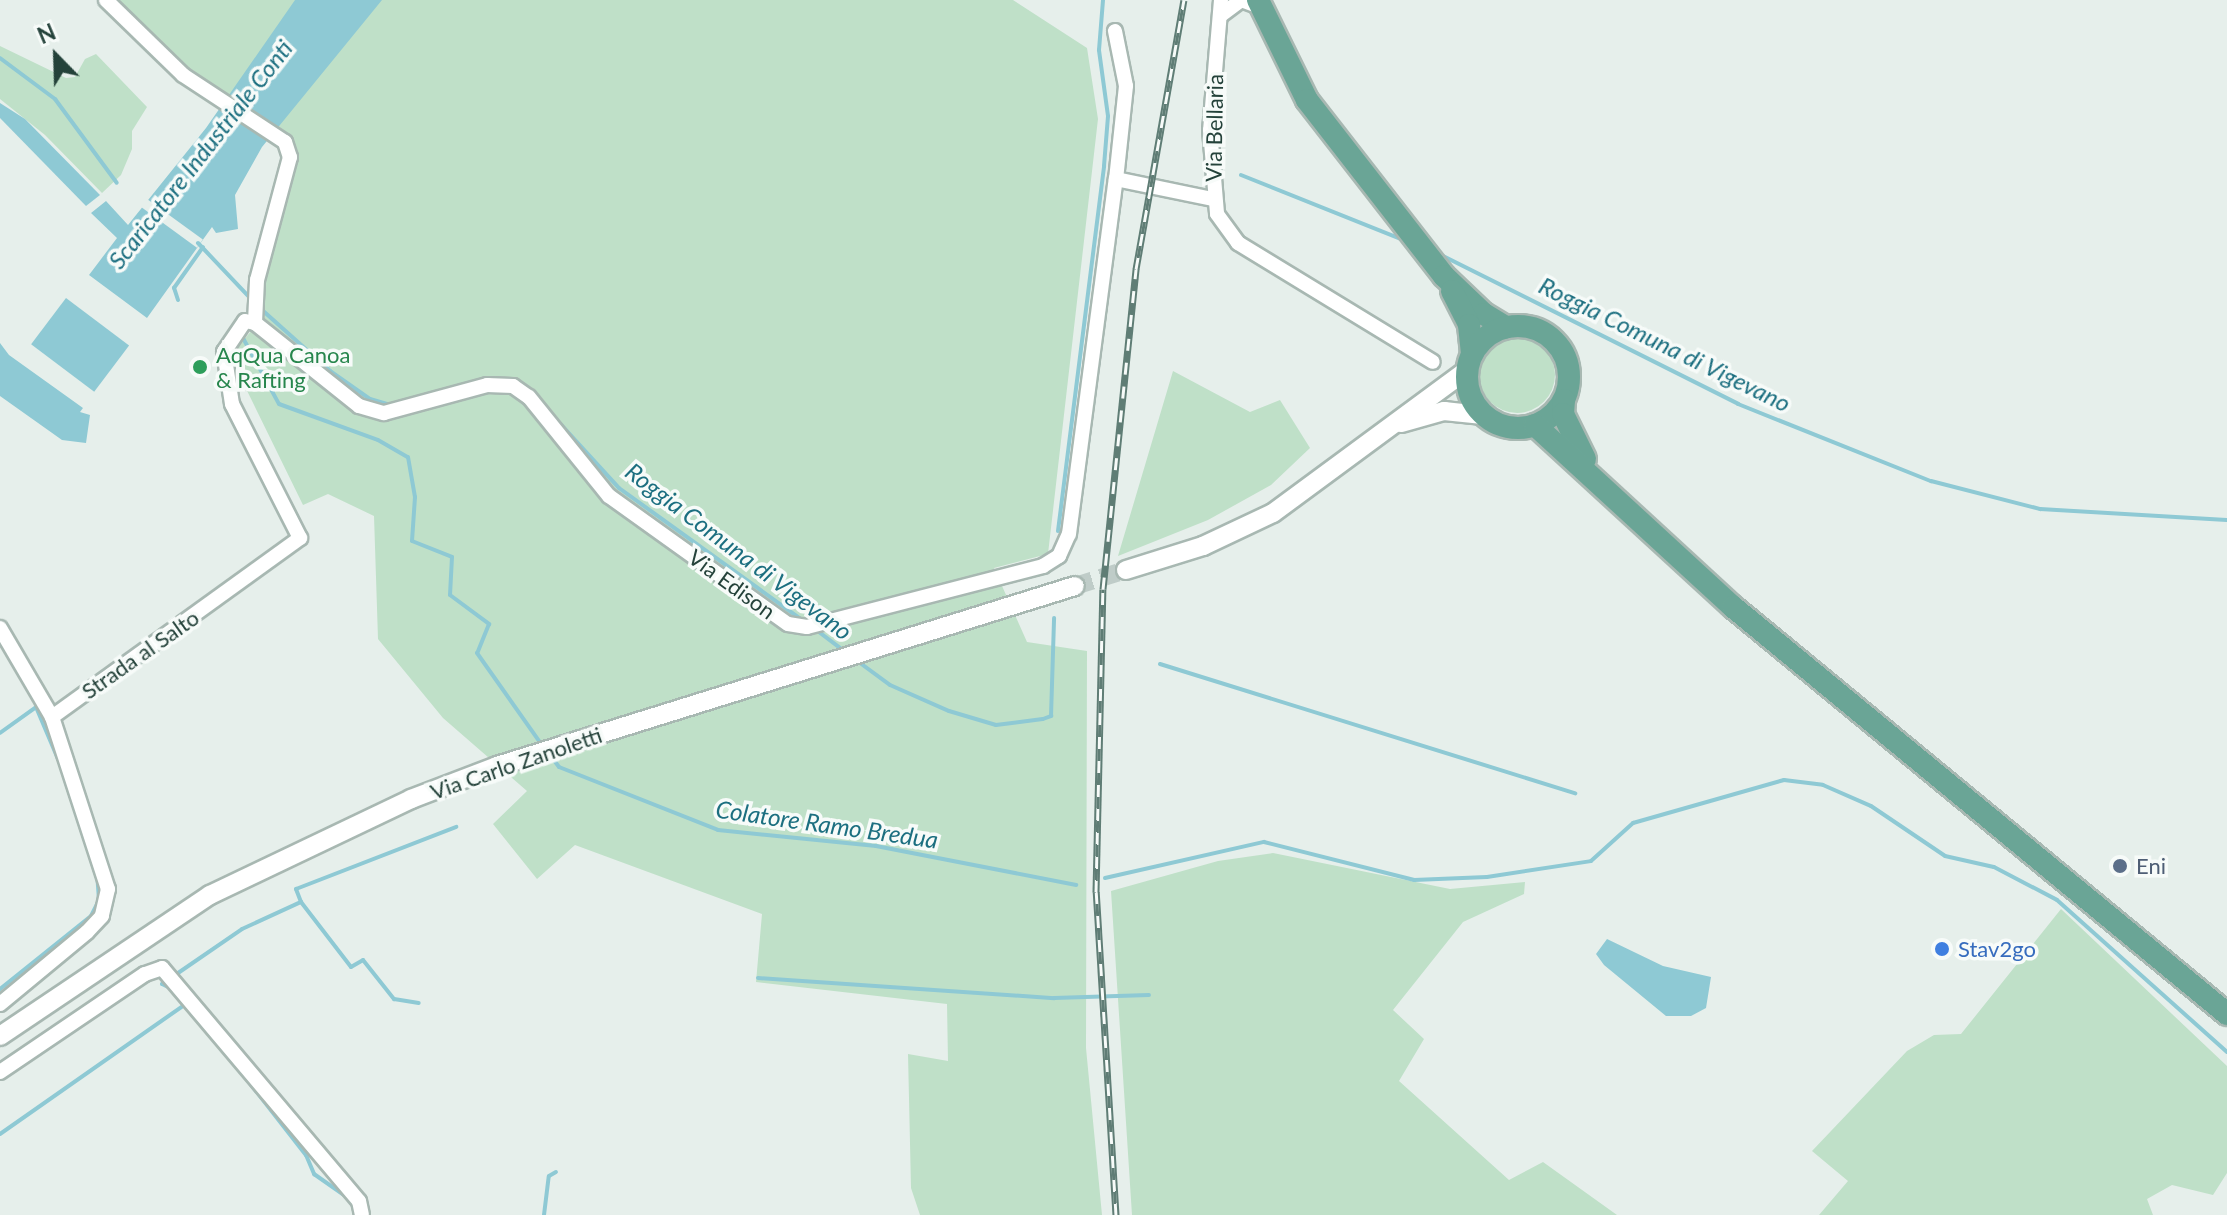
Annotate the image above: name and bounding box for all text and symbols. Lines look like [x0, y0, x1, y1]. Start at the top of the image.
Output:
north arrow [16, 16, 96, 96]
text: N [33, 18, 59, 49]
water label: Scaricatore Industriale Conti [102, 34, 298, 274]
street label: Via Bellaria [1200, 74, 1228, 182]
water label: Roggia Comuna di Vigevano [1534, 270, 1796, 418]
place label: AqQua Canoa & Rafting [216, 341, 350, 392]
marker: AqQua Canoa & Rafting [191, 358, 209, 376]
water label: Roggia Comuna di Vigevano [620, 456, 858, 646]
street label: Via Edison [683, 544, 781, 624]
street label: Strada al Salto [76, 604, 204, 704]
street label: Via Carlo Zanoletti [427, 721, 605, 805]
water label: Colatore Ramo Bredua [714, 794, 940, 854]
place label: Eni [2136, 853, 2166, 879]
marker: Eni [2111, 857, 2129, 875]
place label: Stav2go [1958, 936, 2036, 962]
marker: Stav2go [1933, 940, 1951, 958]

